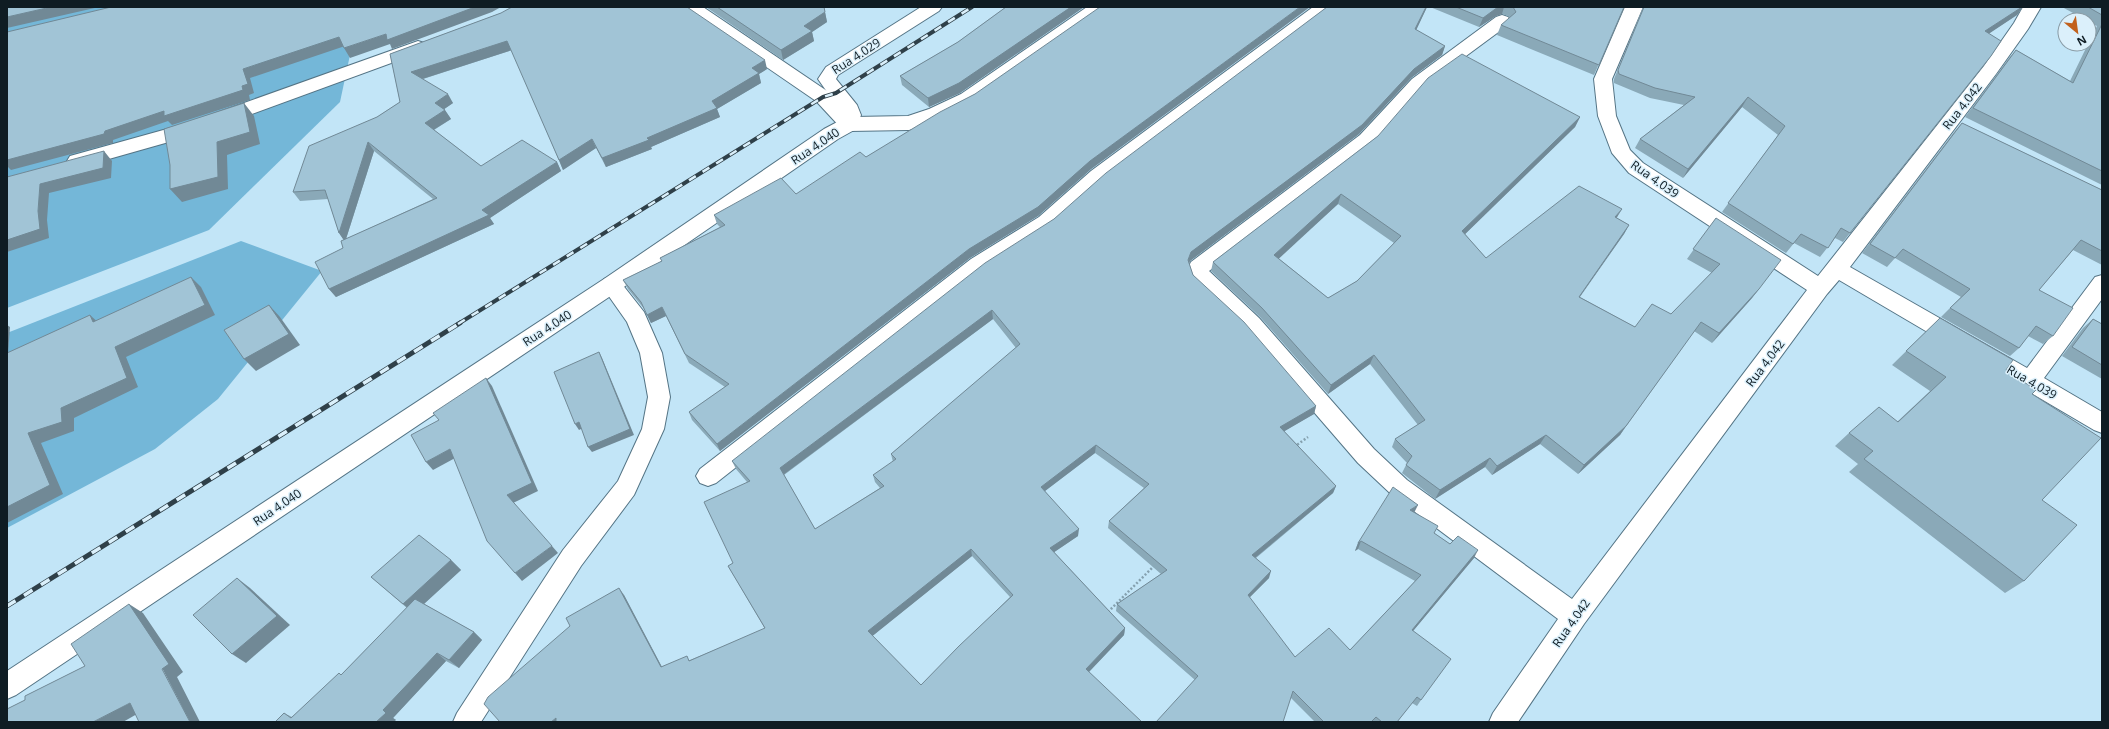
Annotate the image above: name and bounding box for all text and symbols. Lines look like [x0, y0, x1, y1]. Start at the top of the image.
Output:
north arrow [2057, 12, 2097, 52]
text: N [2075, 32, 2090, 50]
street label: Rua 4.029 [828, 34, 884, 78]
street label: Rua 4.042 [1938, 79, 1986, 133]
street label: Rua 4.040 [787, 123, 843, 168]
street label: Rua 4.039 [1628, 156, 1683, 202]
street label: Rua 4.040 [519, 306, 575, 350]
street label: Rua 4.042 [1742, 336, 1788, 390]
street label: Rua 4.039 [2004, 361, 2060, 403]
street label: Rua 4.040 [249, 484, 305, 529]
street label: Rua 4.042 [1548, 595, 1594, 650]

